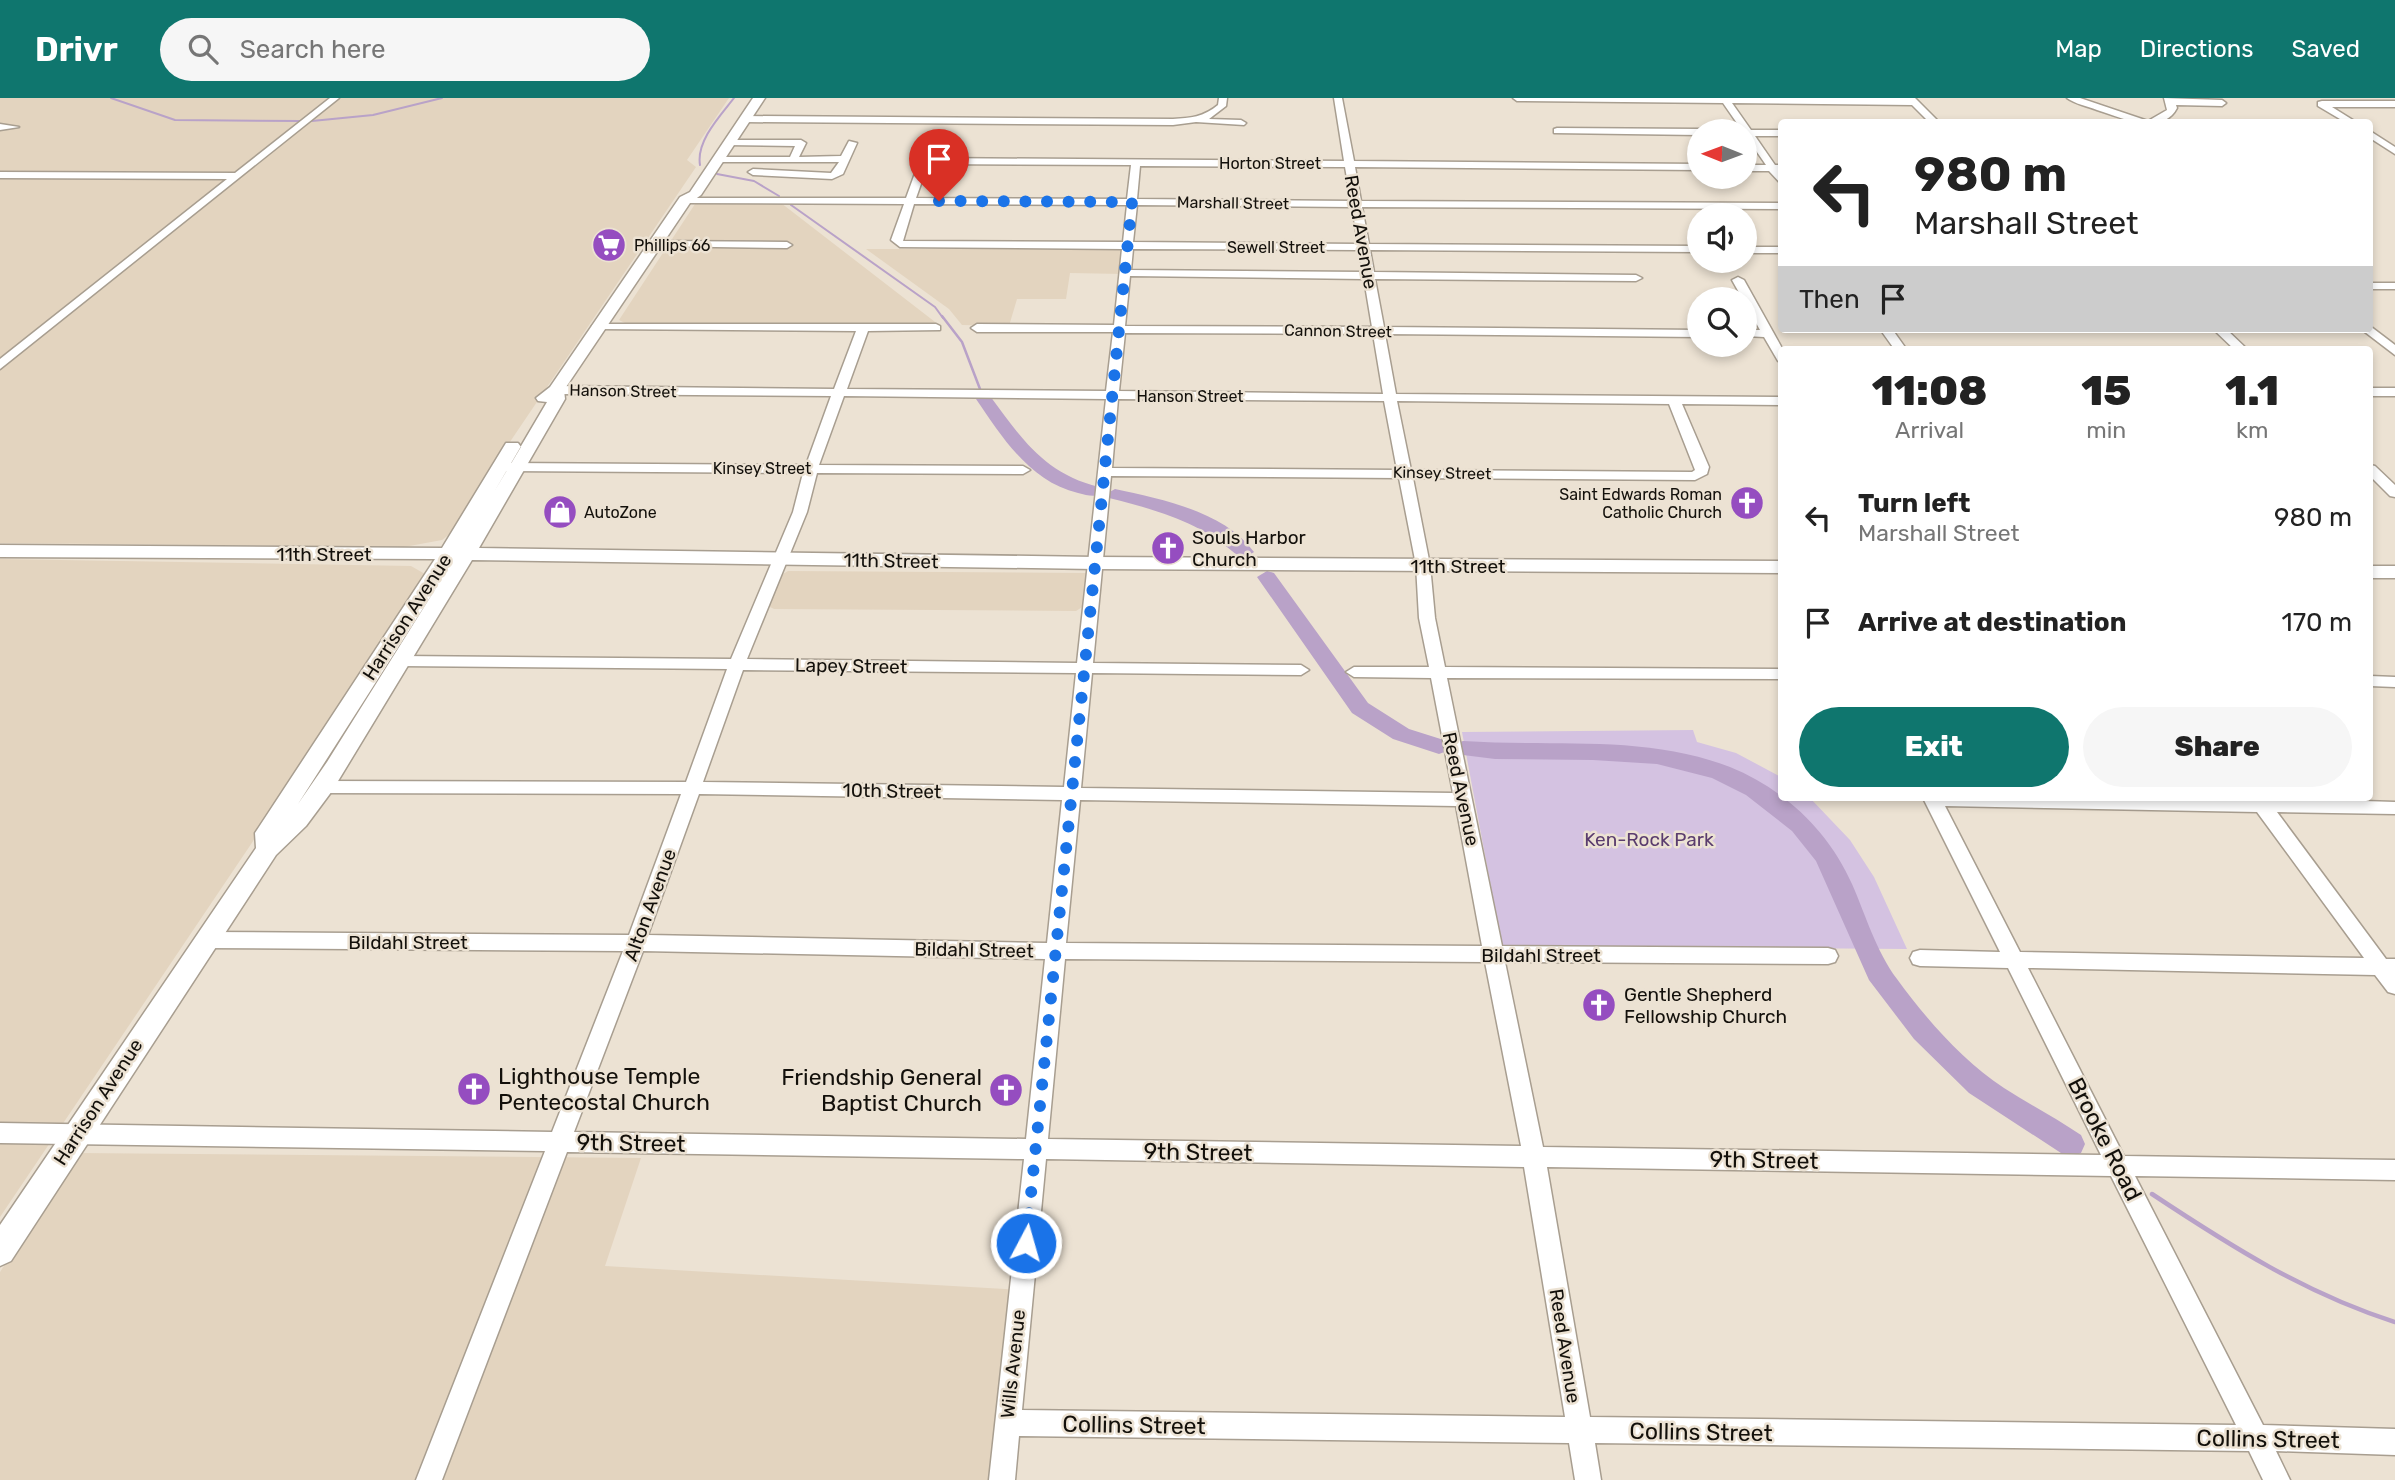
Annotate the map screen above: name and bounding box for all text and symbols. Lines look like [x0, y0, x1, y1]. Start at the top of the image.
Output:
search box [160, 18, 650, 81]
text: Drivr [35, 30, 118, 69]
icon: search [184, 30, 222, 68]
text: Search here [240, 34, 386, 65]
text: Map [2055, 35, 2102, 63]
text: Directions [2140, 35, 2253, 63]
text: Saved [2291, 35, 2360, 63]
north arrow [1687, 119, 1757, 189]
map controls [1687, 119, 1757, 357]
pin [909, 129, 969, 201]
icon: arrive [920, 140, 958, 178]
text: 980 m [1914, 145, 2067, 203]
icon: left [1799, 147, 1890, 238]
street label: Horton Street [1219, 154, 1321, 173]
street label: Reed Avenue [1340, 173, 1382, 291]
street label: Marshall Street [1177, 193, 1289, 213]
button: sound [1687, 203, 1757, 273]
text: Marshall Street [1914, 204, 2139, 242]
supermarket icon: Phillips 66 [590, 226, 628, 264]
place label: Phillips 66 [634, 236, 711, 255]
street label: Sewell Street [1227, 238, 1325, 257]
icon: arrive [1874, 280, 1912, 318]
text: Then [1799, 284, 1860, 315]
button: search [1687, 287, 1757, 357]
street label: Cannon Street [1284, 321, 1392, 341]
text: 11:08 [1872, 366, 1987, 416]
text: 15 [2081, 366, 2131, 416]
text: 1.1 [2225, 366, 2279, 416]
street label: Hanson Street [569, 381, 677, 401]
street label: Hanson Street [1136, 387, 1244, 406]
text: Arrival [1895, 416, 1964, 444]
text: min [2086, 416, 2126, 444]
text: km [2236, 416, 2268, 444]
street label: Kinsey Street [713, 459, 811, 478]
street label: Kinsey Street [1393, 463, 1491, 483]
church icon: Saint Edwards Roman Catholic Church [1728, 484, 1766, 522]
place label: Saint Edwards Roman Catholic Church [1559, 485, 1722, 522]
text: Turn left [1858, 488, 1970, 519]
shop icon: AutoZone [541, 493, 579, 531]
icon: left [1799, 499, 1837, 537]
text: 980 m [2274, 502, 2352, 533]
place label: AutoZone [584, 503, 657, 522]
text: Marshall Street [1858, 519, 2019, 547]
place label: Souls Harbor Church [1192, 526, 1307, 571]
church icon: Souls Harbor Church [1149, 529, 1187, 567]
street label: 11th Street [277, 543, 372, 566]
street label: 11th Street [843, 549, 939, 573]
street label: Harrison Avenue [358, 550, 456, 684]
street label: 11th Street [1411, 555, 1506, 578]
icon: arrive [1799, 604, 1837, 642]
text: Arrive at destination [1858, 607, 2126, 638]
text: 170 m [2282, 607, 2352, 638]
street label: Lapey Street [795, 654, 908, 678]
button: Exit [1799, 707, 2069, 787]
button: Share [2083, 707, 2352, 787]
street label: Reed Avenue [1438, 730, 1484, 848]
street label: 10th Street [842, 779, 942, 803]
park label: Ken-Rock Park [1584, 828, 1714, 851]
street label: Alton Avenue [619, 846, 681, 964]
street label: Bildahl Street [348, 931, 468, 954]
street label: Bildahl Street [914, 937, 1034, 963]
street label: Bildahl Street [1481, 944, 1601, 967]
place label: Gentle Shepherd Fellowship Church [1624, 983, 1787, 1028]
church icon: Gentle Shepherd Fellowship Church [1580, 986, 1618, 1024]
street label: Harrison Avenue [49, 1035, 147, 1169]
place label: Lighthouse Temple Pentecostal Church [498, 1062, 710, 1116]
place label: Friendship General Baptist Church [781, 1063, 982, 1117]
church icon: Lighthouse Temple Pentecostal Church [455, 1070, 493, 1108]
church icon: Friendship General Baptist Church [987, 1071, 1025, 1109]
street label: Brooke Road [2062, 1073, 2148, 1205]
street label: 9th Street [576, 1128, 686, 1158]
street label: 9th Street [1143, 1137, 1253, 1167]
street label: 9th Street [1709, 1145, 1819, 1175]
position arrow [989, 1206, 1063, 1280]
street label: Reed Avenue [1545, 1287, 1585, 1405]
street label: Wills Avenue [996, 1308, 1030, 1420]
street label: Collins Street [1062, 1410, 1206, 1440]
street label: Collins Street [1629, 1417, 1773, 1447]
street label: Collins Street [2196, 1424, 2340, 1454]

